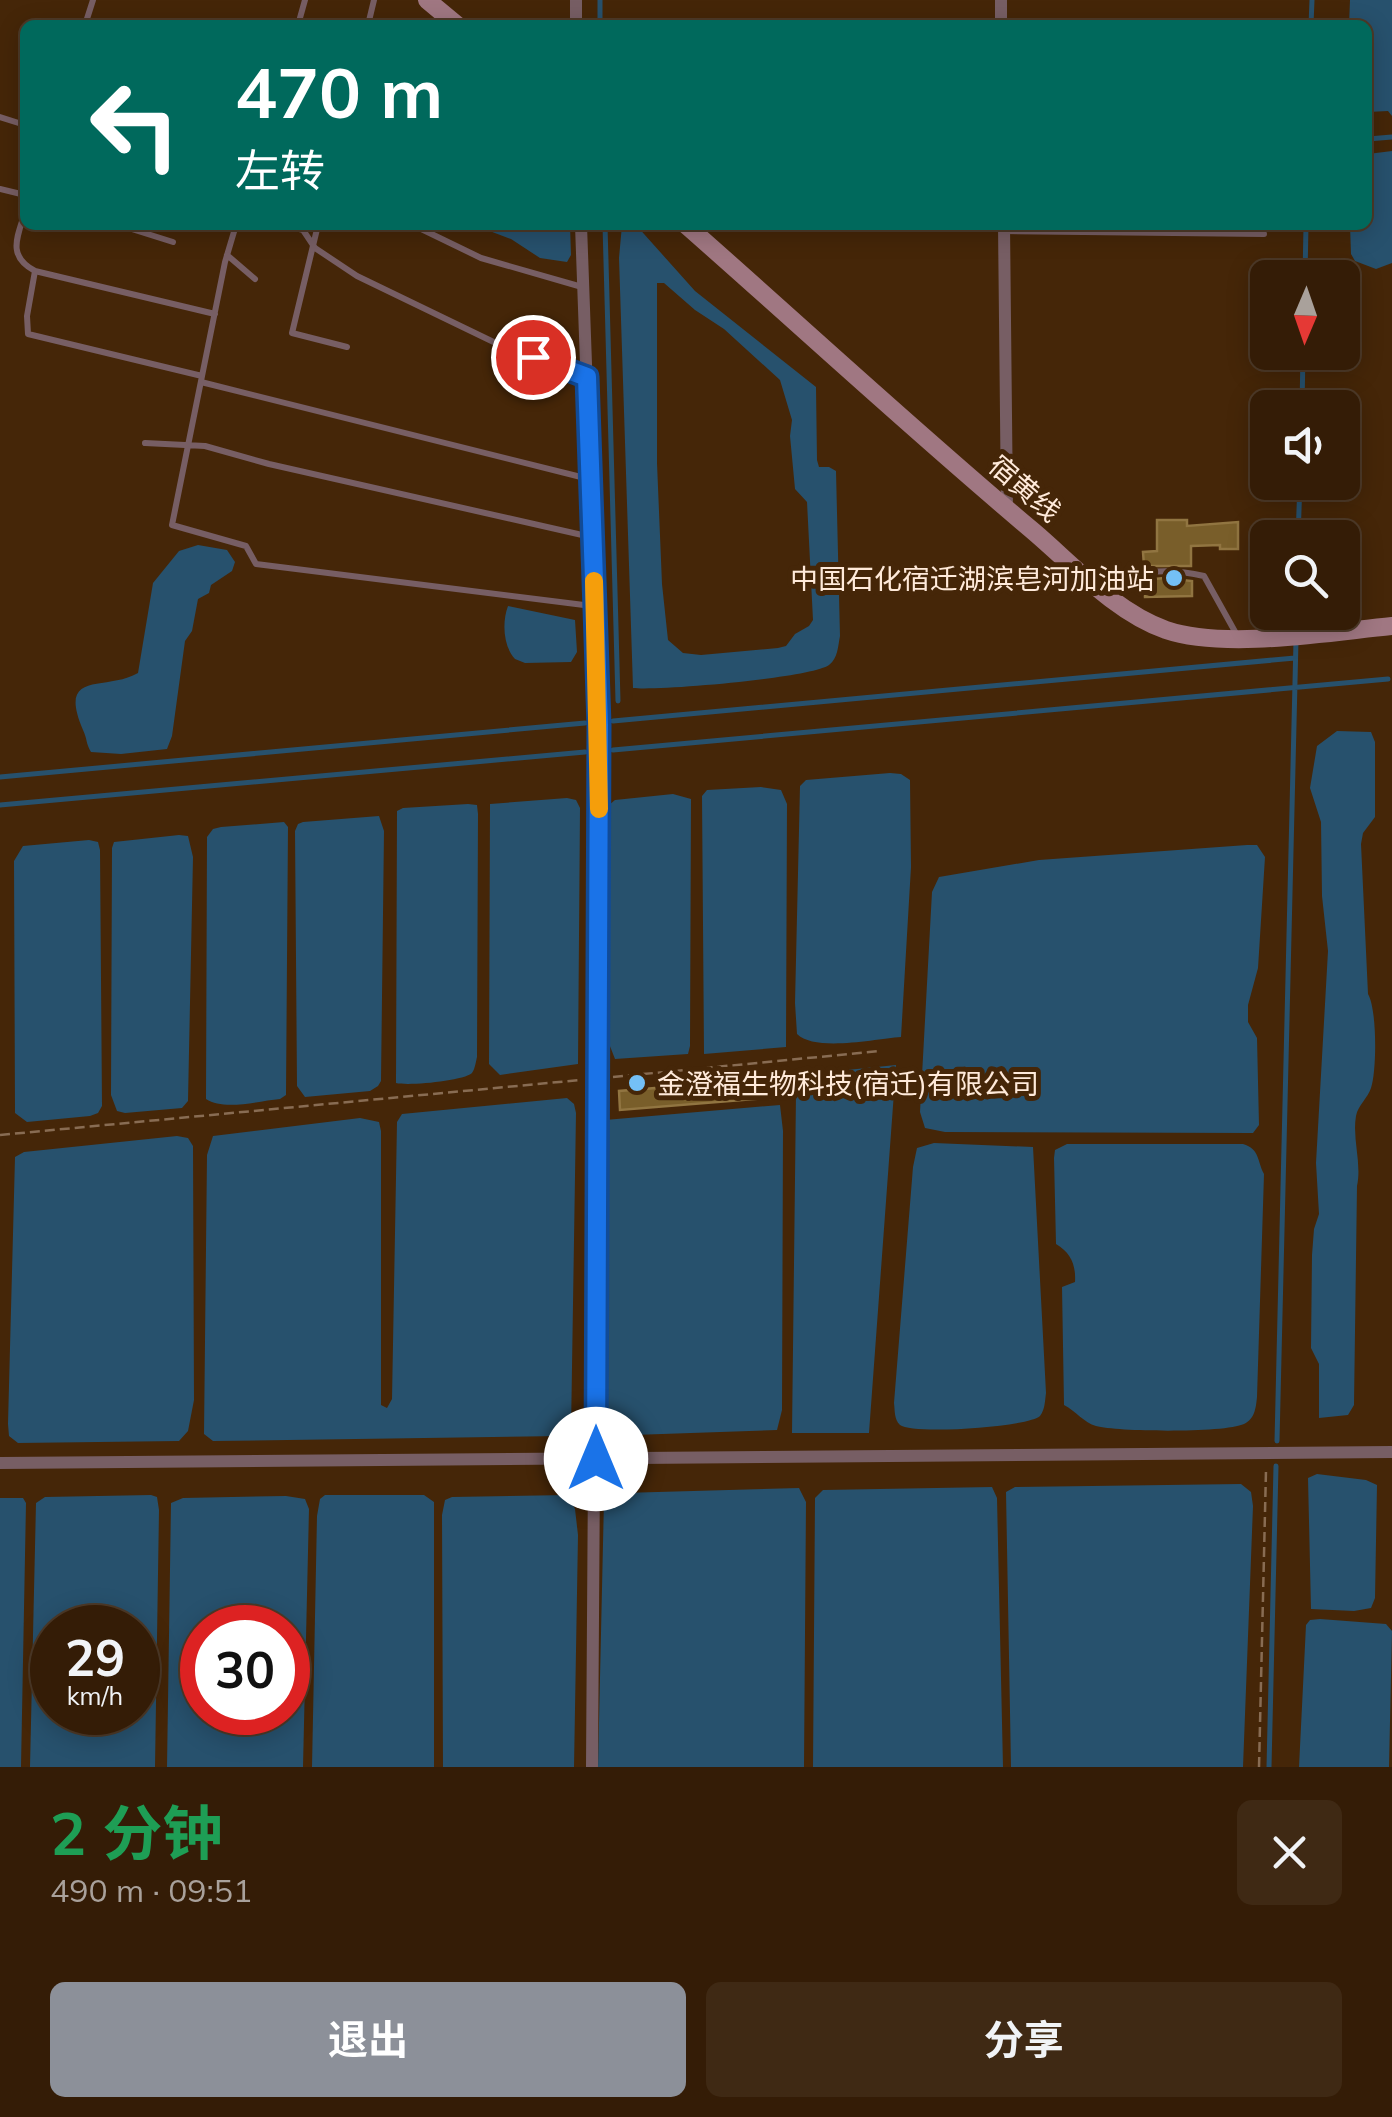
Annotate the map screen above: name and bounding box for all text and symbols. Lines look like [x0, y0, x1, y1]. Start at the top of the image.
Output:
text: 470 m [235, 48, 443, 136]
icon: left [70, 60, 200, 190]
text: 左转 [235, 142, 325, 198]
north arrow [1250, 260, 1360, 370]
map controls [1250, 260, 1360, 630]
pin [491, 315, 576, 400]
icon: arrive [506, 330, 561, 385]
button: sound [1250, 390, 1360, 500]
street label: 宿黄线 [982, 447, 1068, 529]
button: search [1250, 520, 1360, 630]
place label: 中国石化宿迁湖滨皂河加油站 [790, 561, 1154, 596]
marker: 中国石化宿迁湖滨皂河加油站 [1163, 567, 1185, 589]
place label: 金澄福生物科技(宿迁)有限公司 [657, 1066, 1039, 1101]
marker: 金澄福生物科技(宿迁)有限公司 [626, 1072, 648, 1094]
position arrow [544, 1407, 648, 1511]
speed limit sign: 30 [180, 1605, 310, 1735]
text: 29 [65, 1626, 125, 1689]
text: km/h [67, 1680, 123, 1711]
text: 2 分钟 [50, 1795, 222, 1870]
button: close [1237, 1800, 1342, 1905]
text: 490 m · 09:51 [50, 1870, 252, 1910]
button: 退出 [50, 1982, 686, 2097]
button: 分享 [706, 1982, 1342, 2097]

